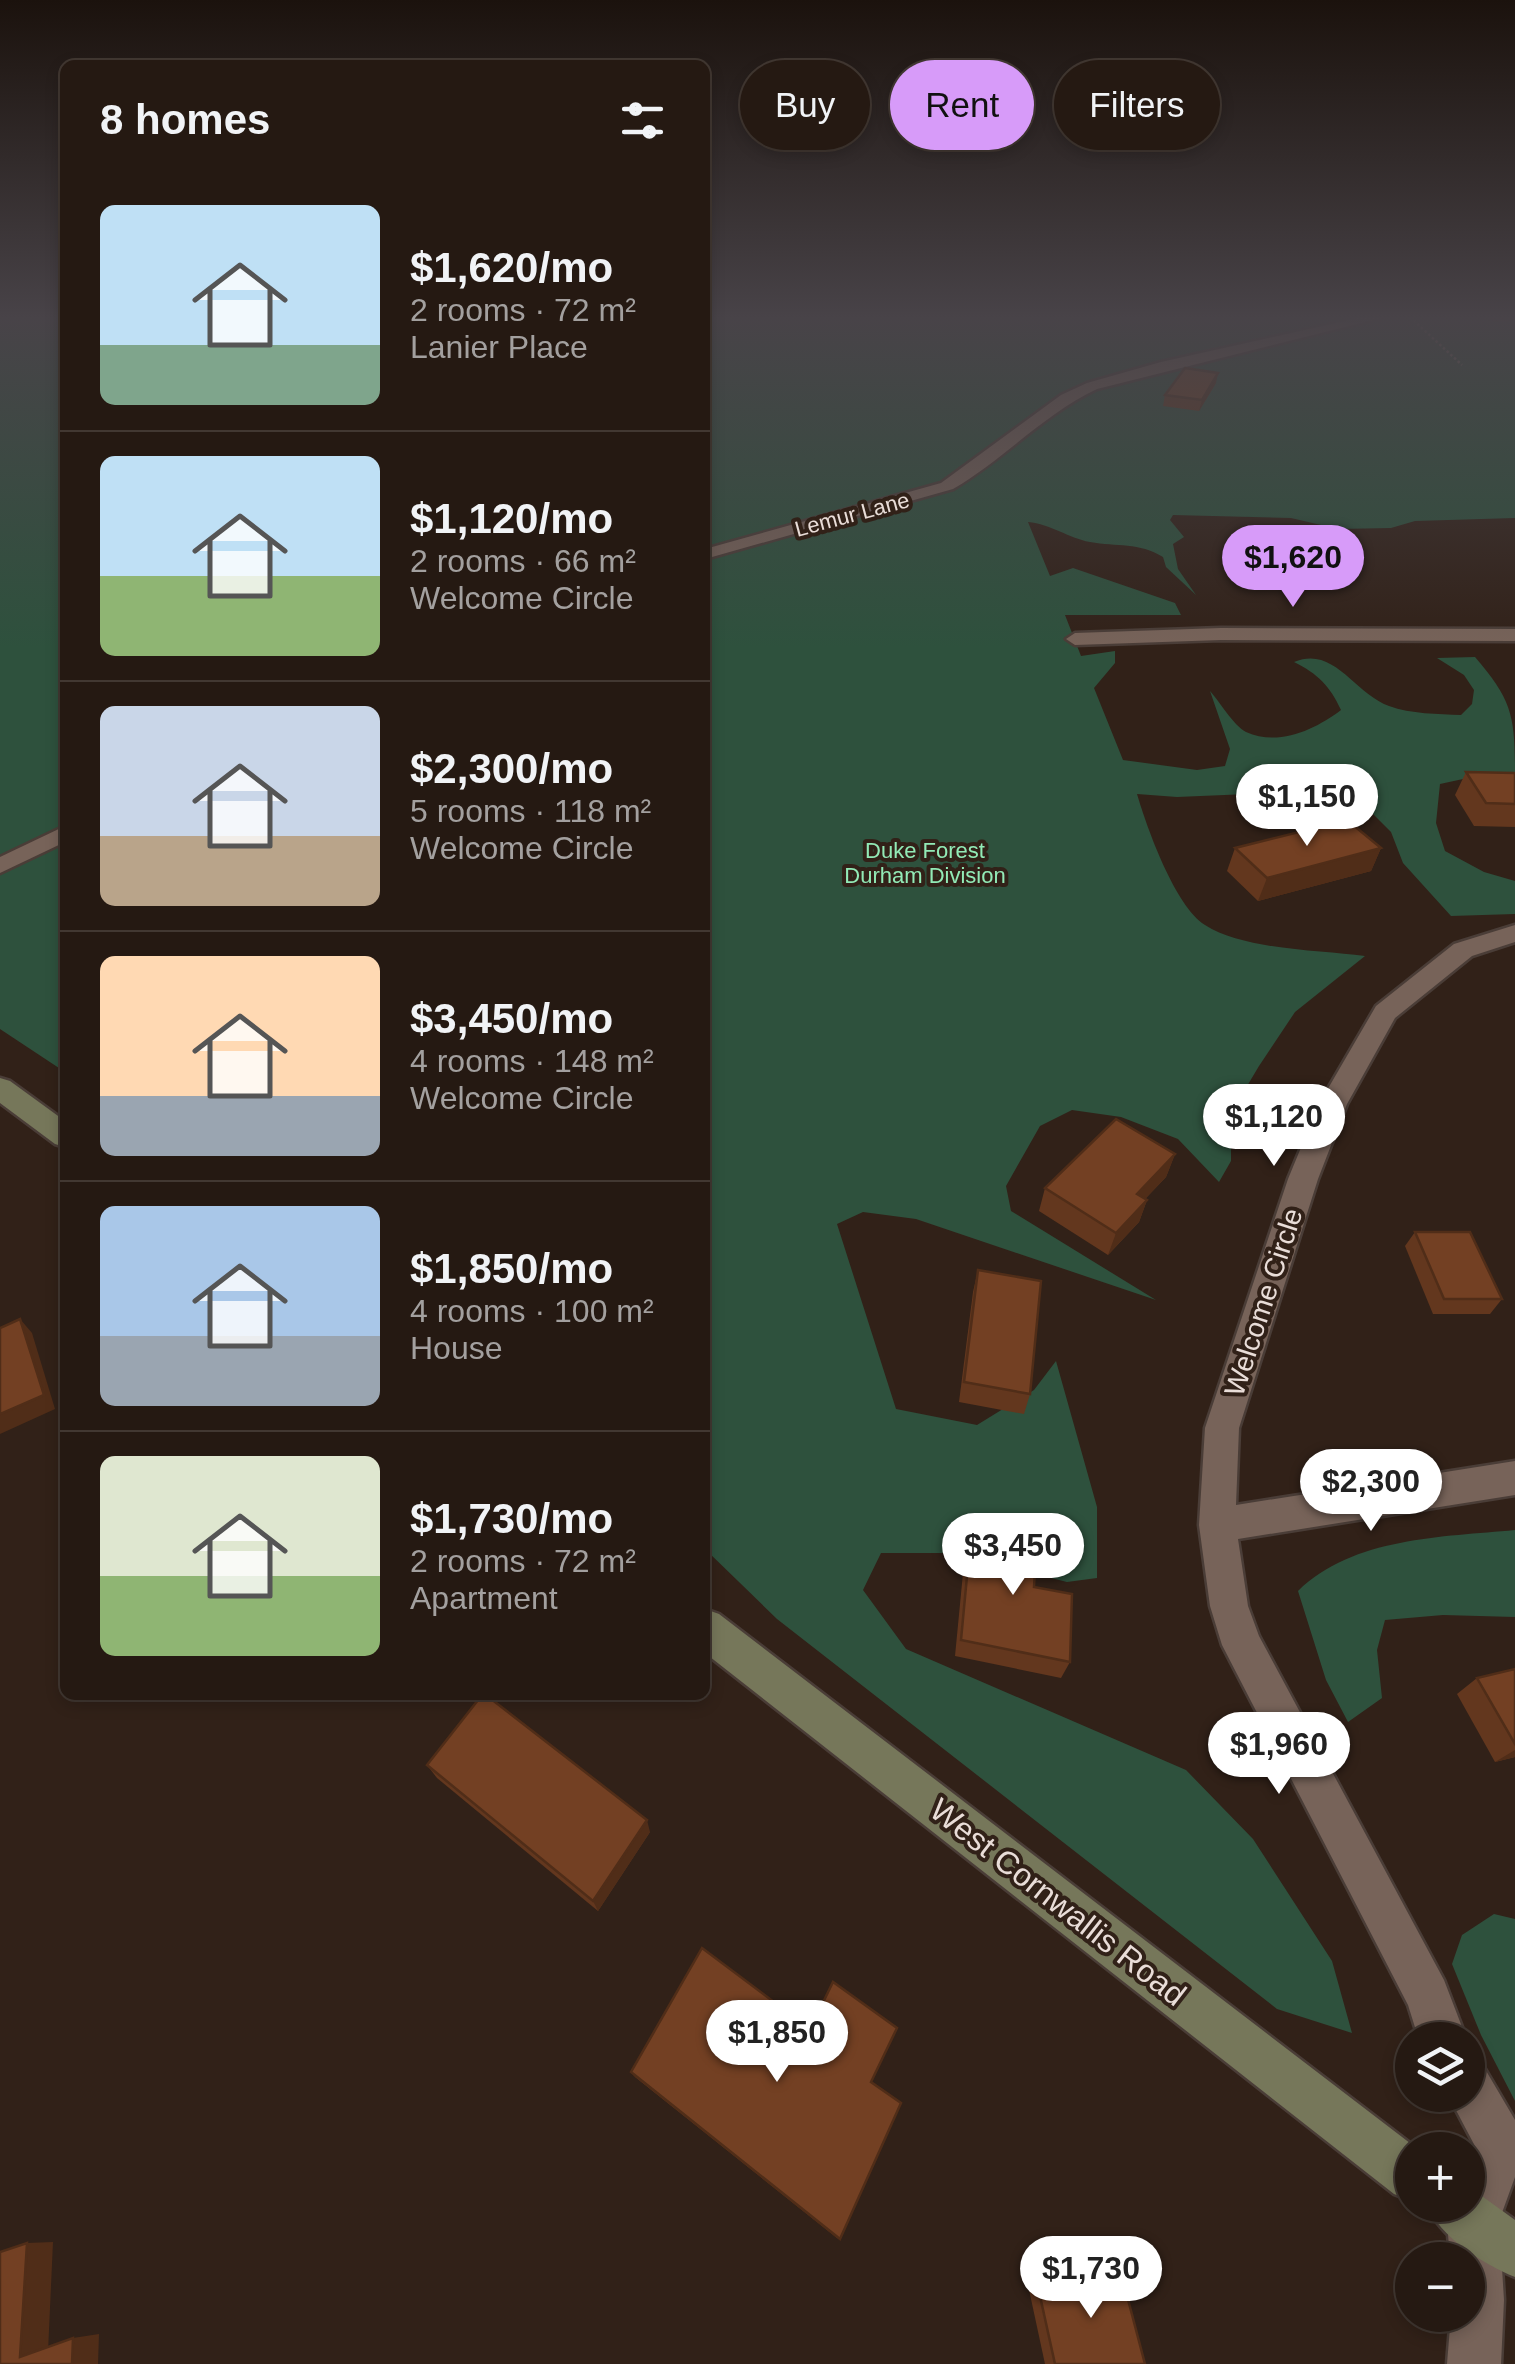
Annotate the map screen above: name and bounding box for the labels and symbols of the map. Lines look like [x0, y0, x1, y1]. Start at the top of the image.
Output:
street label: Lemur Lane [792, 487, 912, 542]
pin: $1,620 [1212, 525, 1374, 610]
pin: $1,150 [1226, 764, 1388, 849]
park label: Duke Forest Durham Division [844, 838, 1006, 888]
pin: $1,120 [1193, 1084, 1355, 1169]
street label: Welcome Circle [1219, 1204, 1308, 1400]
pin: $2,300 [1290, 1449, 1452, 1534]
pin: $3,450 [932, 1513, 1094, 1598]
pin: $1,960 [1198, 1712, 1360, 1797]
street label: West Cornwallis Road [923, 1791, 1193, 2013]
pin: $1,850 [696, 2000, 858, 2085]
pin: $1,730 [1010, 2236, 1172, 2321]

